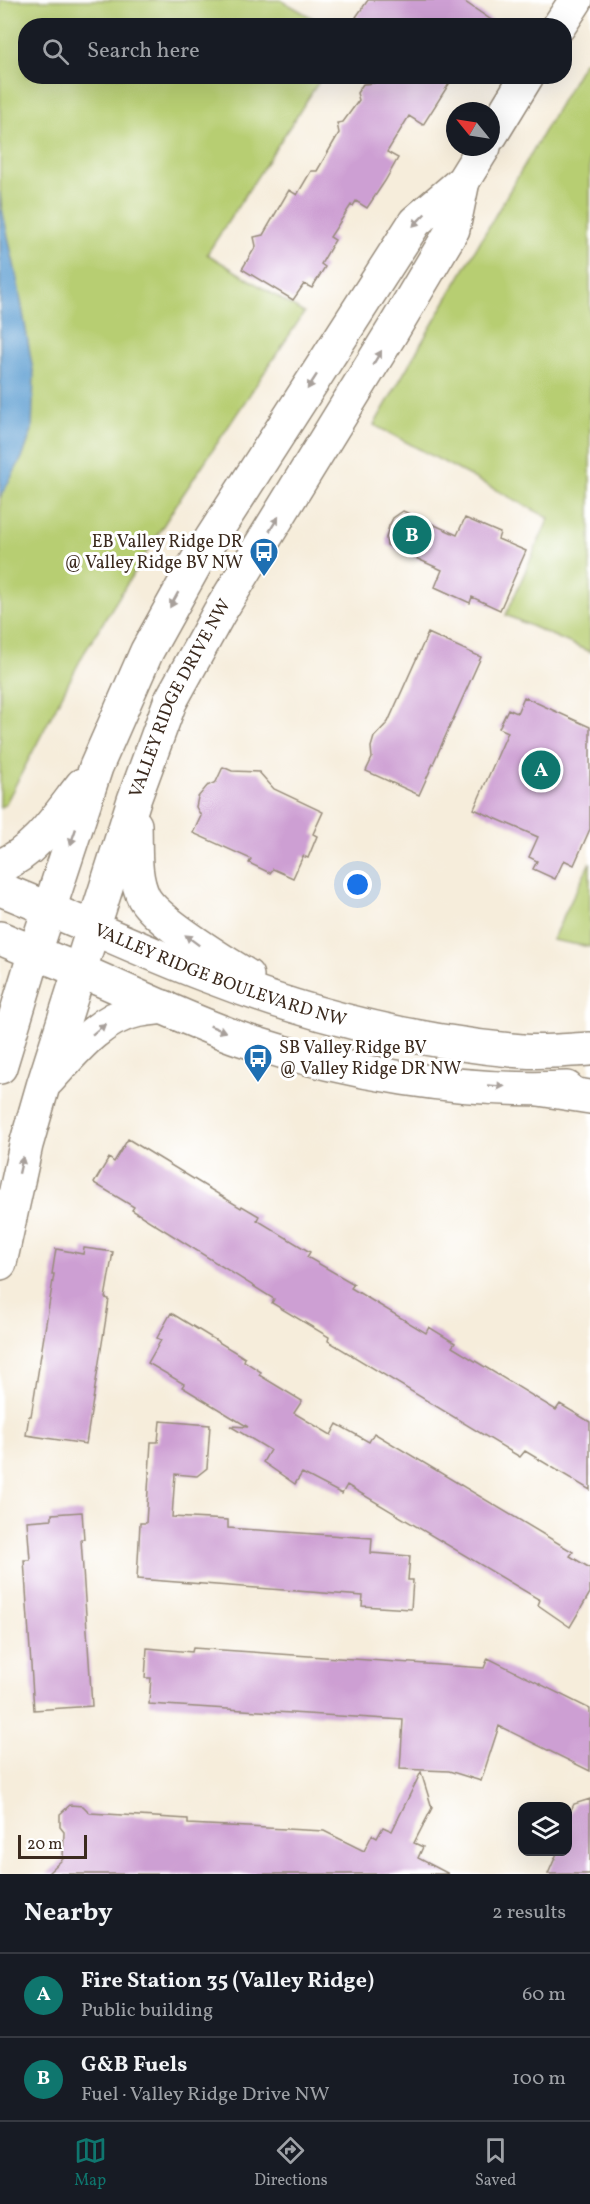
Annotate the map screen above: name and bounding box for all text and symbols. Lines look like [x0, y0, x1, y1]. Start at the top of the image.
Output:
search box [18, 18, 572, 84]
icon: search [39, 35, 72, 68]
text: Search here [87, 36, 200, 67]
north arrow [446, 102, 500, 156]
one-way arrow [413, 212, 427, 226]
one-way arrow [371, 350, 382, 366]
one-way arrow [307, 374, 318, 390]
pin: B [392, 512, 432, 558]
one-way arrow [269, 516, 280, 532]
place label: EB Valley Ridge DR @ Valley Ridge BV NW [64, 530, 243, 576]
bus stop icon: EB Valley Ridge DR @ Valley Ridge BV NW [248, 536, 280, 578]
one-way arrow [170, 592, 180, 609]
street label: VALLEY RIDGE DRIVE NW [123, 594, 237, 801]
pin: A [522, 748, 560, 792]
one-way arrow [67, 828, 77, 846]
your location [343, 870, 372, 899]
street label: VALLEY RIDGE BOULEVARD NW [90, 918, 349, 1033]
one-way arrow [184, 933, 200, 946]
one-way arrow [91, 1023, 107, 1036]
one-way arrow [210, 1024, 228, 1034]
place label: SB Valley Ridge BV @ Valley Ridge DR NW [279, 1036, 461, 1082]
bus stop icon: SB Valley Ridge BV @ Valley Ridge DR NW [242, 1042, 274, 1084]
one-way arrow [487, 1082, 506, 1091]
one-way arrow [17, 1156, 27, 1174]
map controls [518, 1802, 572, 1856]
button: layers [518, 1802, 572, 1856]
scale bar [18, 1832, 87, 1860]
text: 20 m [27, 1834, 62, 1856]
text: Nearby [24, 1895, 113, 1931]
text: 2 results [492, 1899, 566, 1927]
text: Fire Station 35 (Valley Ridge) [81, 1966, 374, 1997]
text: A [36, 1981, 51, 2009]
text: 60 m [522, 1981, 566, 2009]
text: Public building [81, 1997, 213, 2025]
text: G&B Fuels [81, 2050, 187, 2081]
text: B [37, 2065, 50, 2093]
text: 100 m [512, 2065, 566, 2093]
text: Fuel · Valley Ridge Drive NW [81, 2081, 329, 2109]
tab: Map [74, 2134, 107, 2192]
tab: Directions [254, 2134, 328, 2192]
tab: Saved [475, 2134, 516, 2192]

